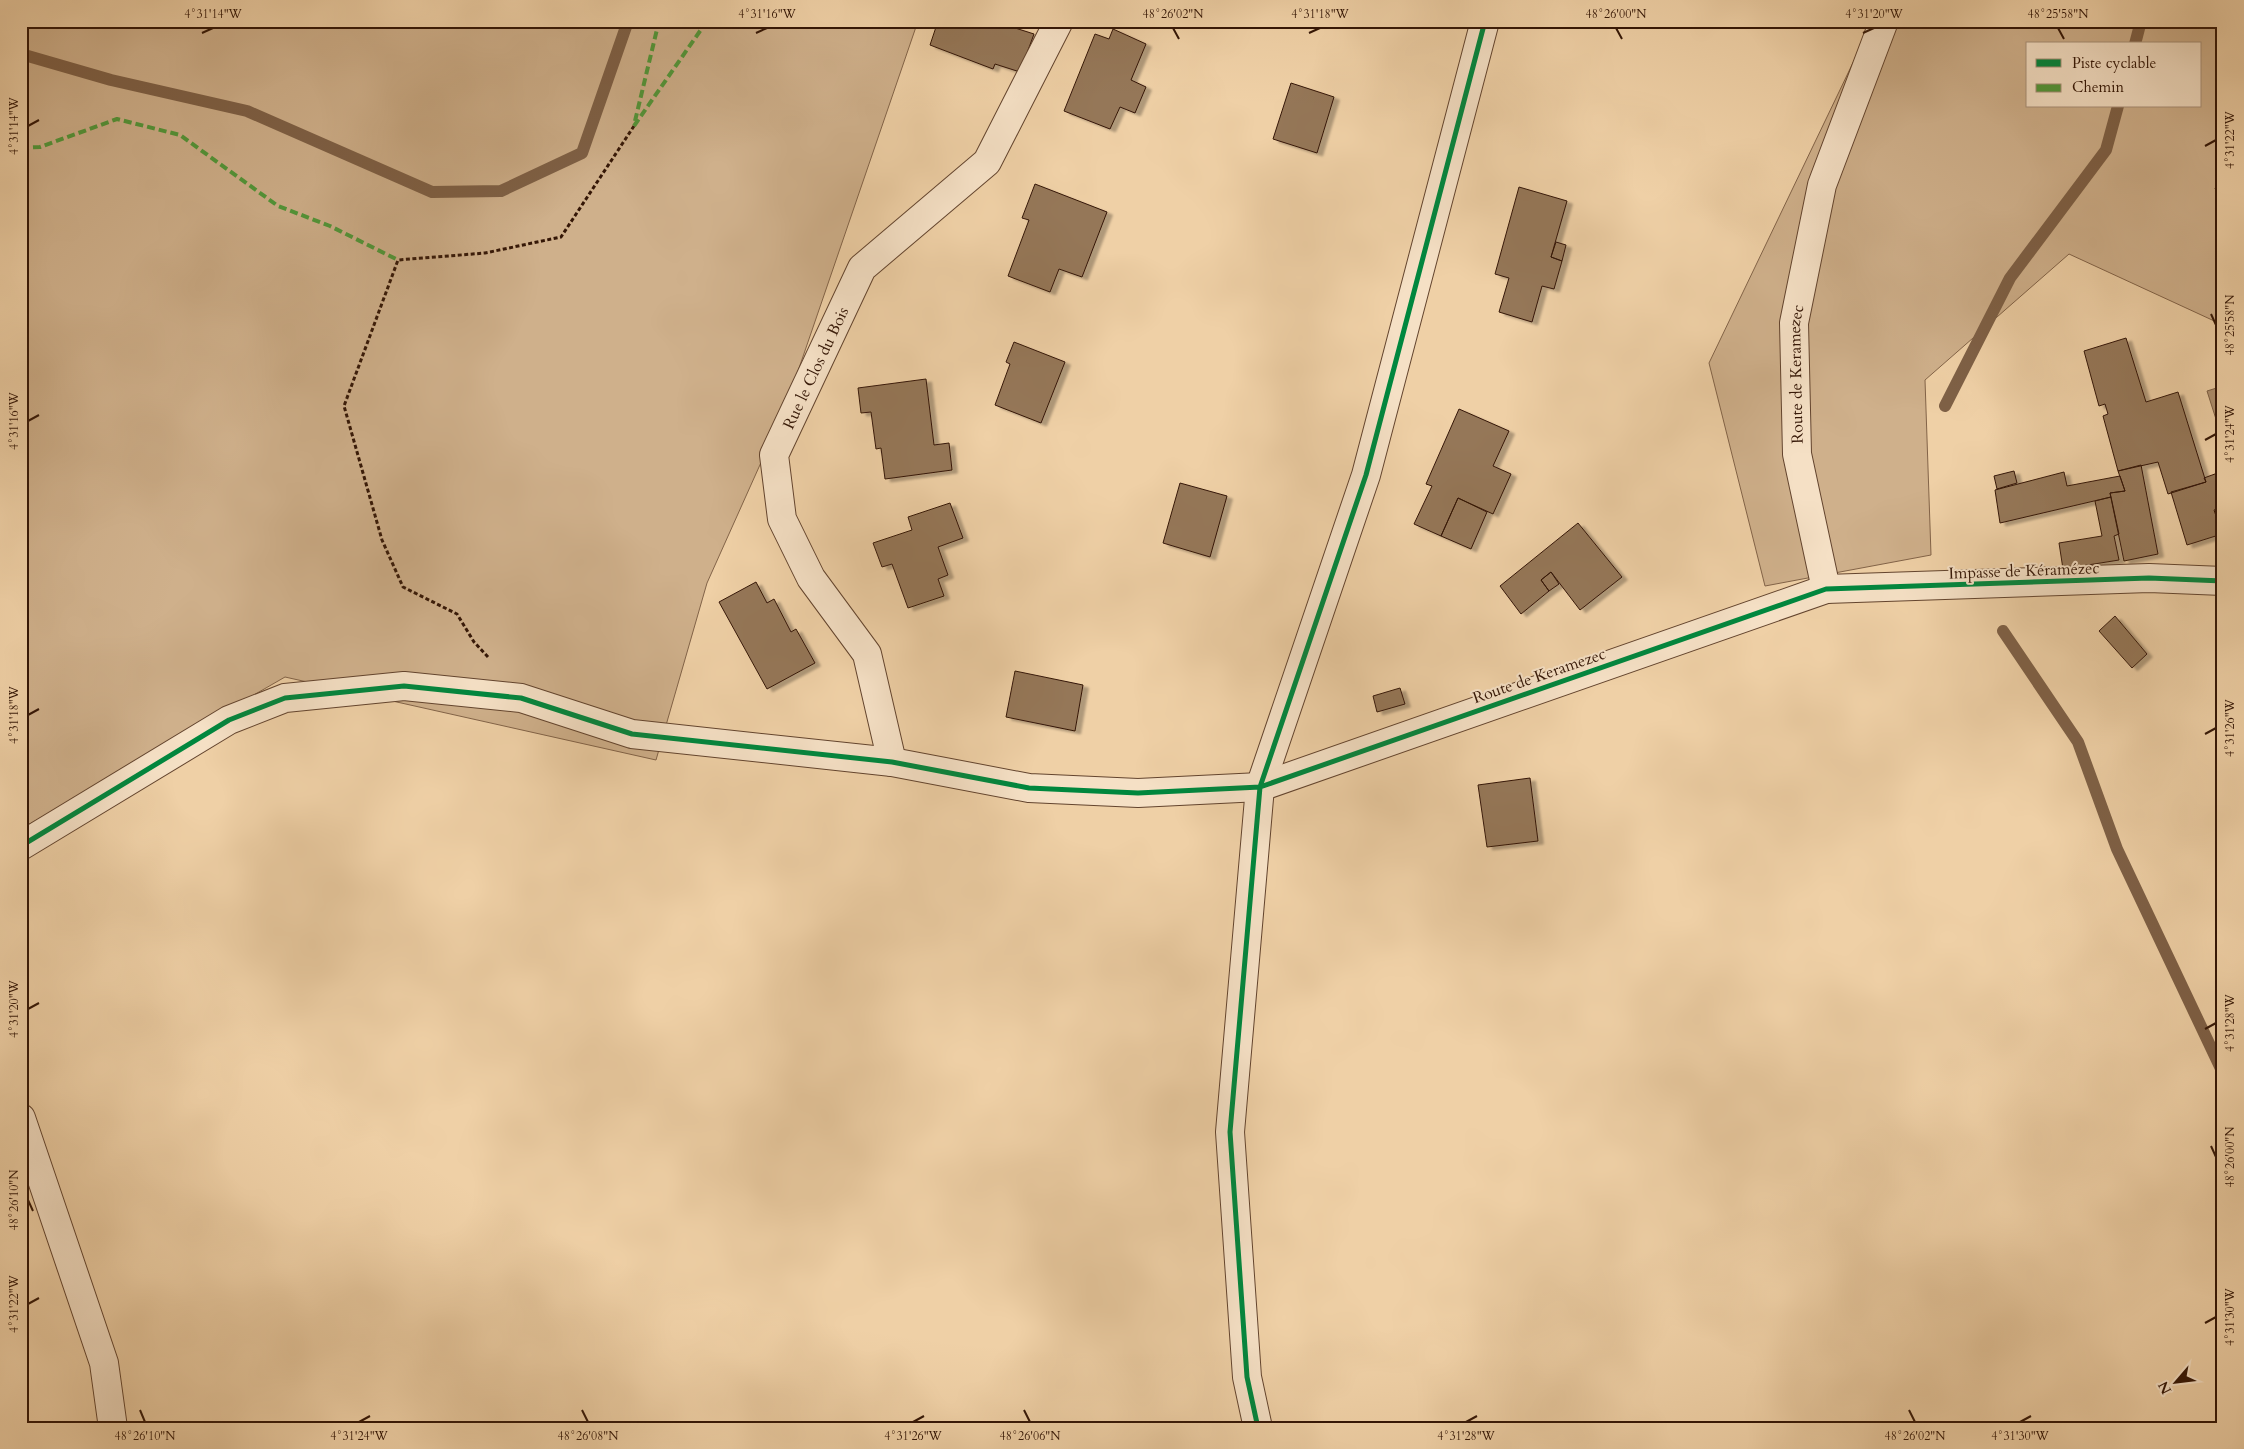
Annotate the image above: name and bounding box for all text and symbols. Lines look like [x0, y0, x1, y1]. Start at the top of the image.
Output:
text: 4°31'14"W [184, 6, 243, 22]
text: 4°31'16"W [738, 6, 797, 22]
text: 48°26'02"N [1143, 6, 1204, 22]
text: 4°31'18"W [1291, 6, 1350, 22]
text: 48°26'00"N [1586, 6, 1647, 22]
text: 4°31'20"W [1845, 6, 1904, 22]
text: 48°25'58"N [2028, 6, 2089, 22]
legend [2026, 42, 2202, 108]
text: Piste cyclable [2072, 53, 2156, 73]
text: Chemin [2072, 77, 2124, 97]
text: 4°31'14"W [6, 96, 22, 155]
text: 4°31'22"W [2222, 110, 2238, 169]
text: 48°25'58"N [2222, 294, 2238, 355]
street label: Rue le Clos du Bois [778, 303, 854, 433]
street label: Route de Keramezec [1784, 303, 1809, 444]
text: 4°31'16"W [6, 391, 22, 450]
text: 4°31'24"W [2222, 404, 2238, 463]
street label: Impasse de Kéramézec [1948, 557, 2100, 585]
street label: Route de Keramezec [1470, 643, 1609, 709]
text: 4°31'18"W [6, 685, 22, 744]
text: 4°31'26"W [2222, 698, 2238, 757]
text: 4°31'20"W [6, 979, 22, 1038]
text: 4°31'28"W [2222, 993, 2238, 1052]
text: 48°26'00"N [2222, 1126, 2238, 1187]
text: 48°26'10"N [6, 1169, 22, 1230]
text: 4°31'22"W [6, 1274, 22, 1333]
text: 4°31'30"W [2222, 1287, 2238, 1346]
north arrow [2152, 1356, 2202, 1406]
text: N [2154, 1378, 2176, 1398]
text: 48°26'10"N [115, 1428, 176, 1444]
text: 4°31'24"W [330, 1428, 389, 1444]
text: 48°26'08"N [558, 1428, 619, 1444]
text: 4°31'26"W [884, 1428, 943, 1444]
text: 48°26'06"N [1000, 1428, 1061, 1444]
text: 4°31'28"W [1437, 1428, 1496, 1444]
text: 48°26'02"N [1885, 1428, 1946, 1444]
text: 4°31'30"W [1991, 1428, 2050, 1444]

